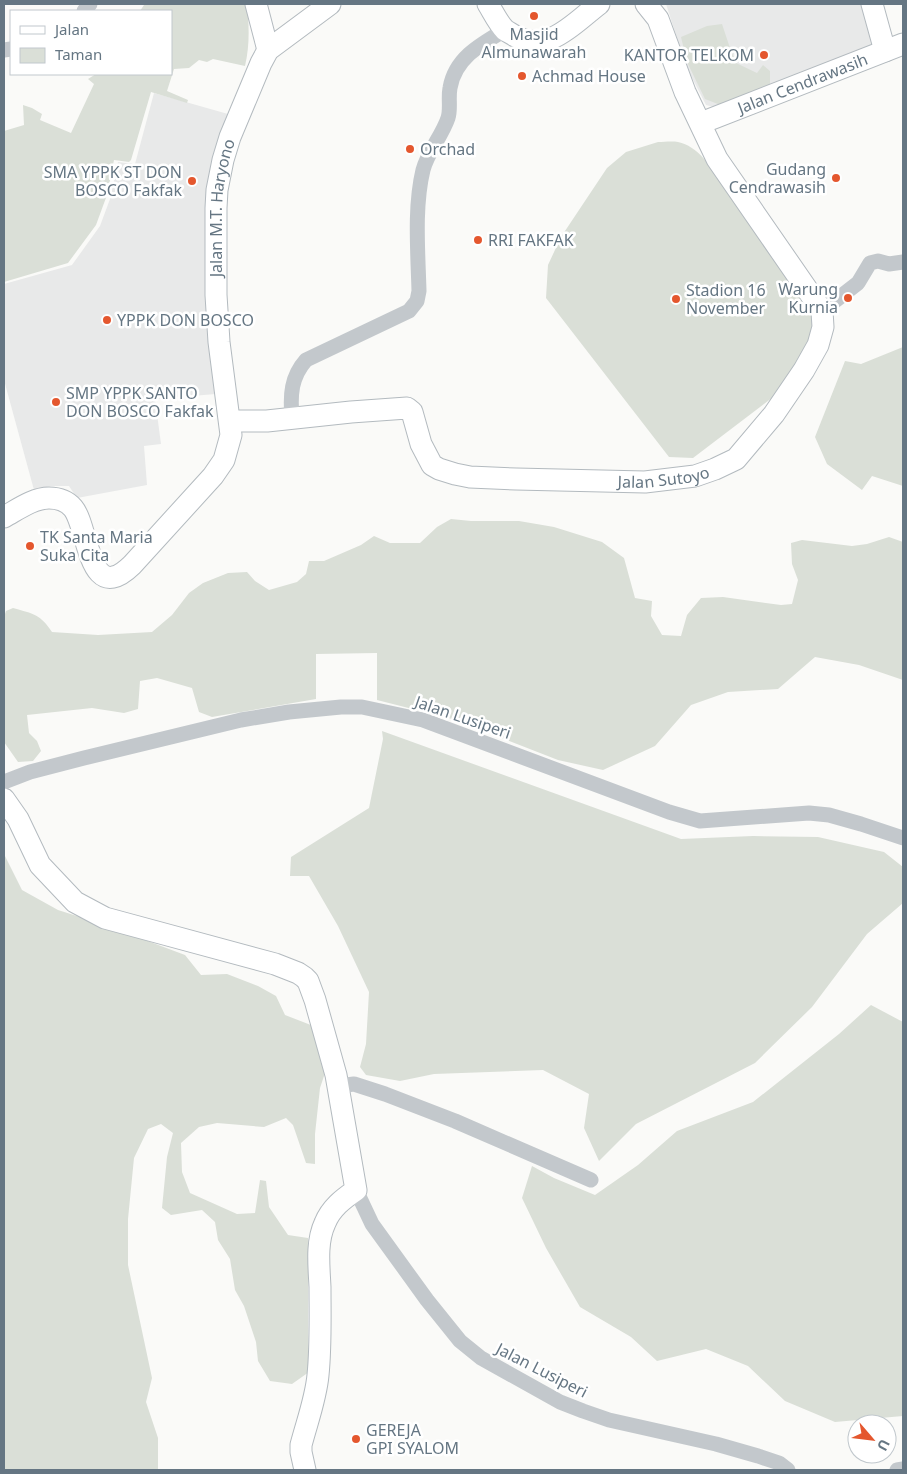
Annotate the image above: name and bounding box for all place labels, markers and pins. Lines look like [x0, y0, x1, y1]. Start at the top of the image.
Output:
marker: Masjid Almunawarah [528, 10, 540, 22]
place label: Masjid Almunawarah [482, 23, 586, 63]
place label: KANTOR TELKOM [624, 44, 754, 66]
marker: KANTOR TELKOM [758, 49, 770, 61]
place label: Achmad House [532, 65, 646, 87]
marker: Achmad House [516, 70, 528, 82]
place label: Orchad [420, 138, 475, 160]
marker: Orchad [404, 143, 416, 155]
place label: Gudang Cendrawasih [729, 158, 826, 198]
place label: SMA YPPK ST DON BOSCO Fakfak [44, 161, 182, 201]
marker: Gudang Cendrawasih [830, 172, 842, 184]
marker: SMA YPPK ST DON BOSCO Fakfak [186, 175, 198, 187]
place label: RRI FAKFAK [488, 229, 574, 251]
marker: RRI FAKFAK [472, 234, 484, 246]
place label: Warung Kurnia [778, 278, 838, 318]
place label: Stadion 16 November [686, 279, 766, 319]
marker: Warung Kurnia [842, 292, 854, 304]
marker: Stadion 16 November [670, 293, 682, 305]
place label: YPPK DON BOSCO [117, 309, 254, 331]
marker: YPPK DON BOSCO [101, 314, 113, 326]
place label: SMP YPPK SANTO DON BOSCO Fakfak [66, 382, 214, 422]
marker: SMP YPPK SANTO DON BOSCO Fakfak [50, 396, 62, 408]
place label: TK Santa Maria Suka Cita [40, 526, 153, 566]
marker: TK Santa Maria Suka Cita [24, 540, 36, 552]
place label: GEREJA GPI SYALOM [366, 1419, 459, 1459]
marker: GEREJA GPI SYALOM [350, 1433, 362, 1445]

